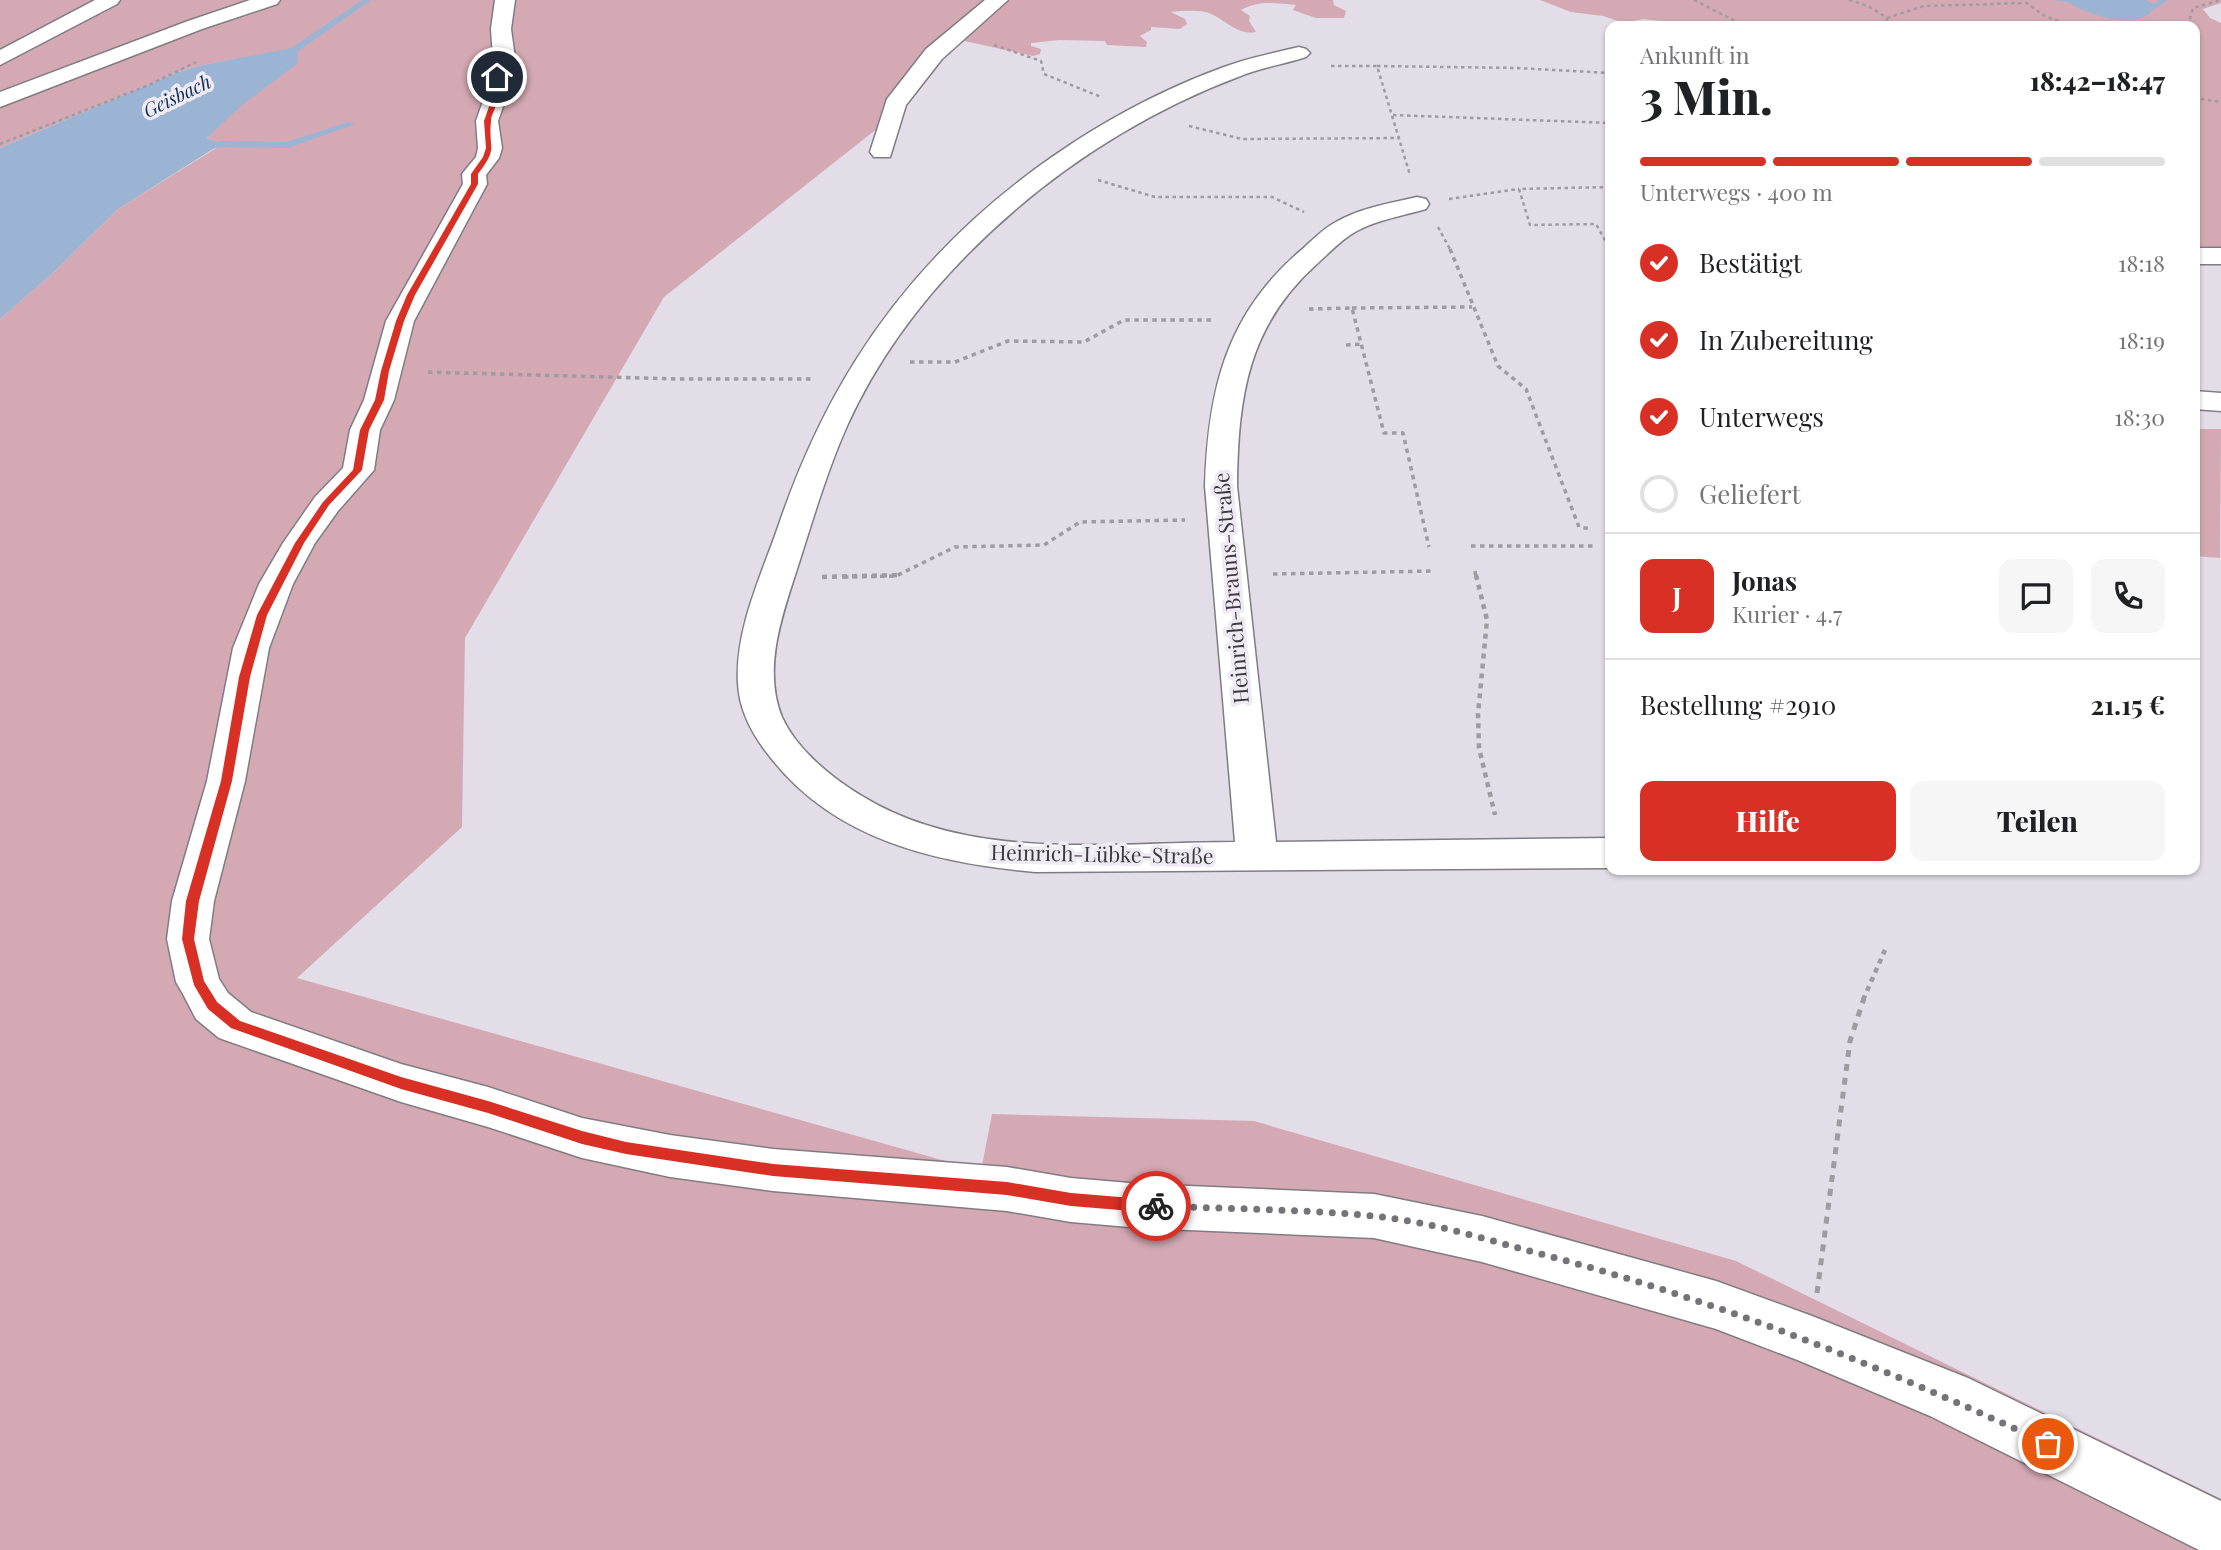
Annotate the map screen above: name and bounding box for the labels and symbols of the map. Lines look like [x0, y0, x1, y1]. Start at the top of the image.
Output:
pin [467, 47, 527, 107]
water label: Geisbach [138, 68, 215, 123]
street label: Heinrich-Brauns-Straße [1206, 471, 1254, 705]
street label: Heinrich-Lübke-Straße [990, 837, 1214, 869]
courier [1121, 1171, 1191, 1241]
pin [2018, 1414, 2078, 1474]

